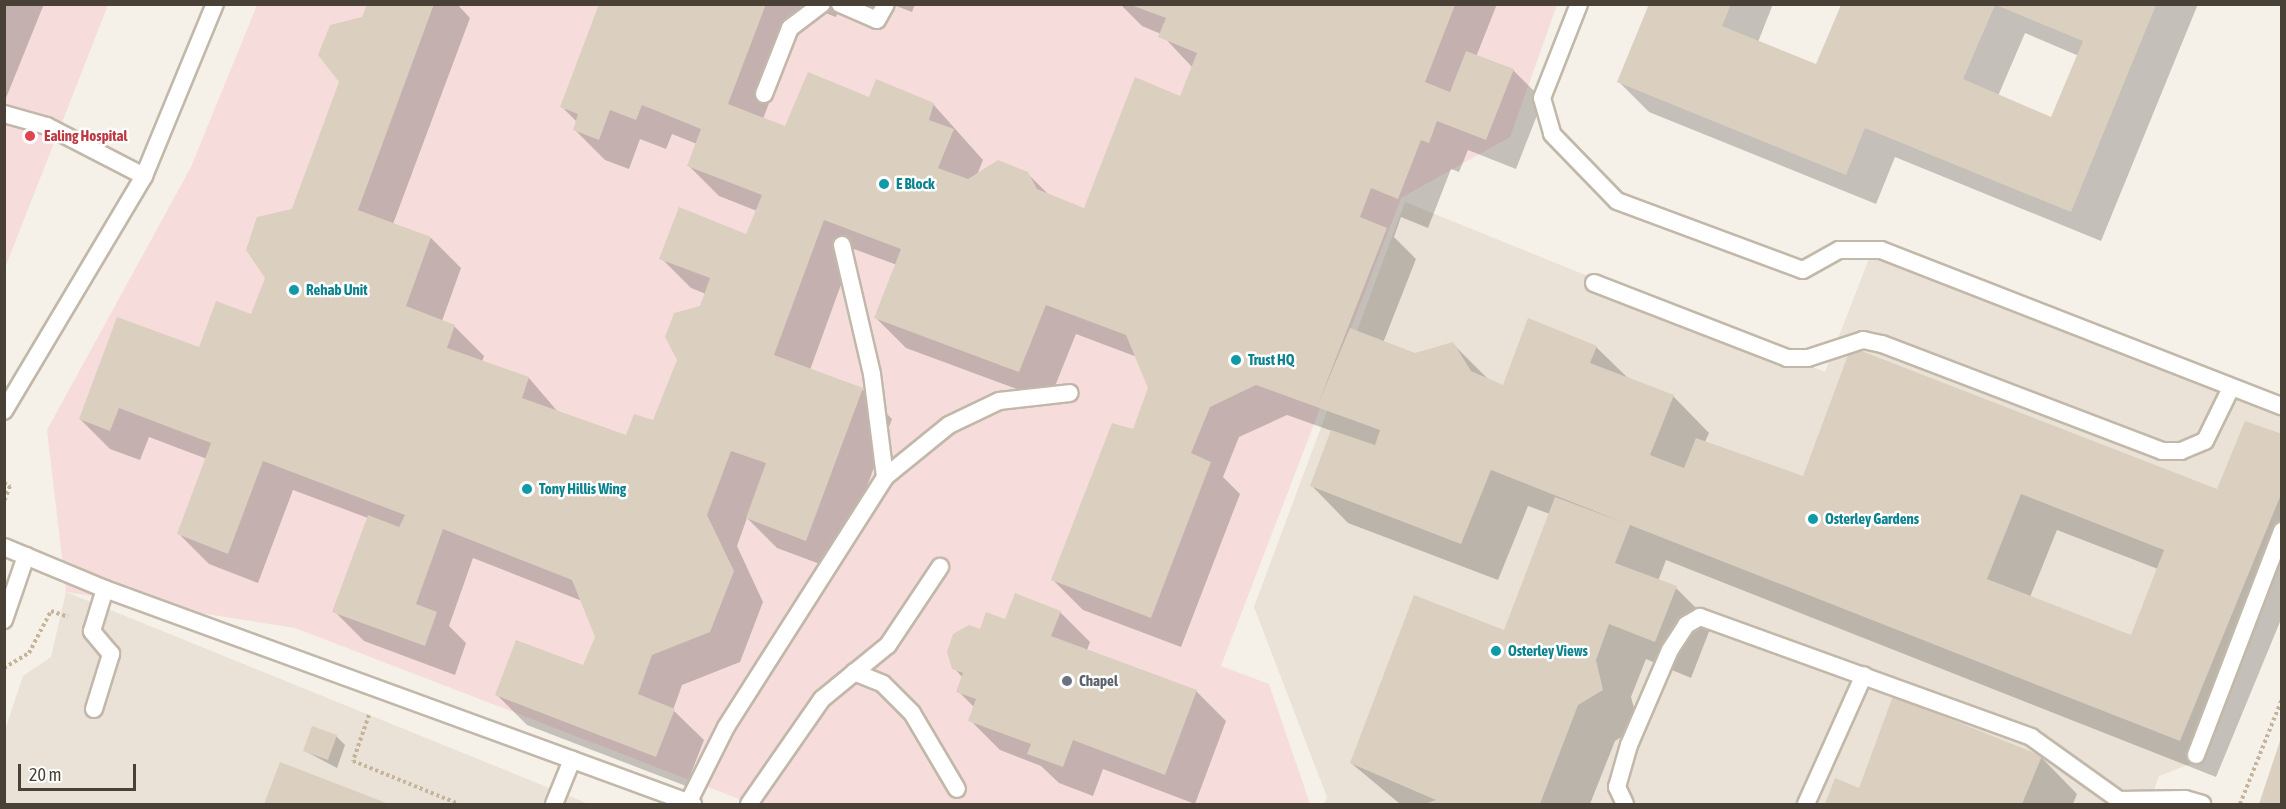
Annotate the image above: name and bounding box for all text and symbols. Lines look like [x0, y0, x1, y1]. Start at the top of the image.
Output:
marker: Ealing Hospital [21, 127, 39, 145]
place label: Ealing Hospital [44, 127, 127, 145]
place label: E Block [896, 175, 935, 193]
marker: E Block [877, 177, 891, 191]
place label: Rehab Unit [306, 281, 368, 299]
marker: Rehab Unit [287, 283, 301, 297]
place label: Trust HQ [1248, 351, 1294, 369]
marker: Trust HQ [1229, 353, 1243, 367]
place label: Tony Hillis Wing [539, 480, 626, 498]
marker: Tony Hillis Wing [520, 482, 534, 496]
place label: Osterley Gardens [1825, 510, 1919, 528]
marker: Osterley Gardens [1806, 512, 1820, 526]
place label: Osterley Views [1508, 642, 1588, 660]
marker: Osterley Views [1489, 644, 1503, 658]
place label: Chapel [1079, 672, 1118, 690]
marker: Chapel [1060, 674, 1074, 688]
scale bar [21, 752, 140, 790]
text: 20 m [29, 764, 61, 785]

